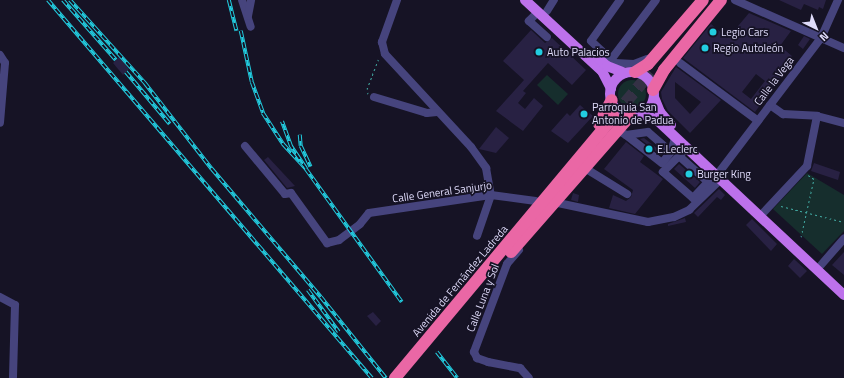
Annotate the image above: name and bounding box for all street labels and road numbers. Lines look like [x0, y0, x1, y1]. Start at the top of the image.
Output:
street label: Calle la Vega [751, 54, 797, 108]
street label: Calle General Sanjurjo [391, 178, 493, 206]
street label: Avenida de Fernández Ladreda [410, 223, 510, 339]
street label: Calle Luna y Sol [464, 262, 502, 334]

